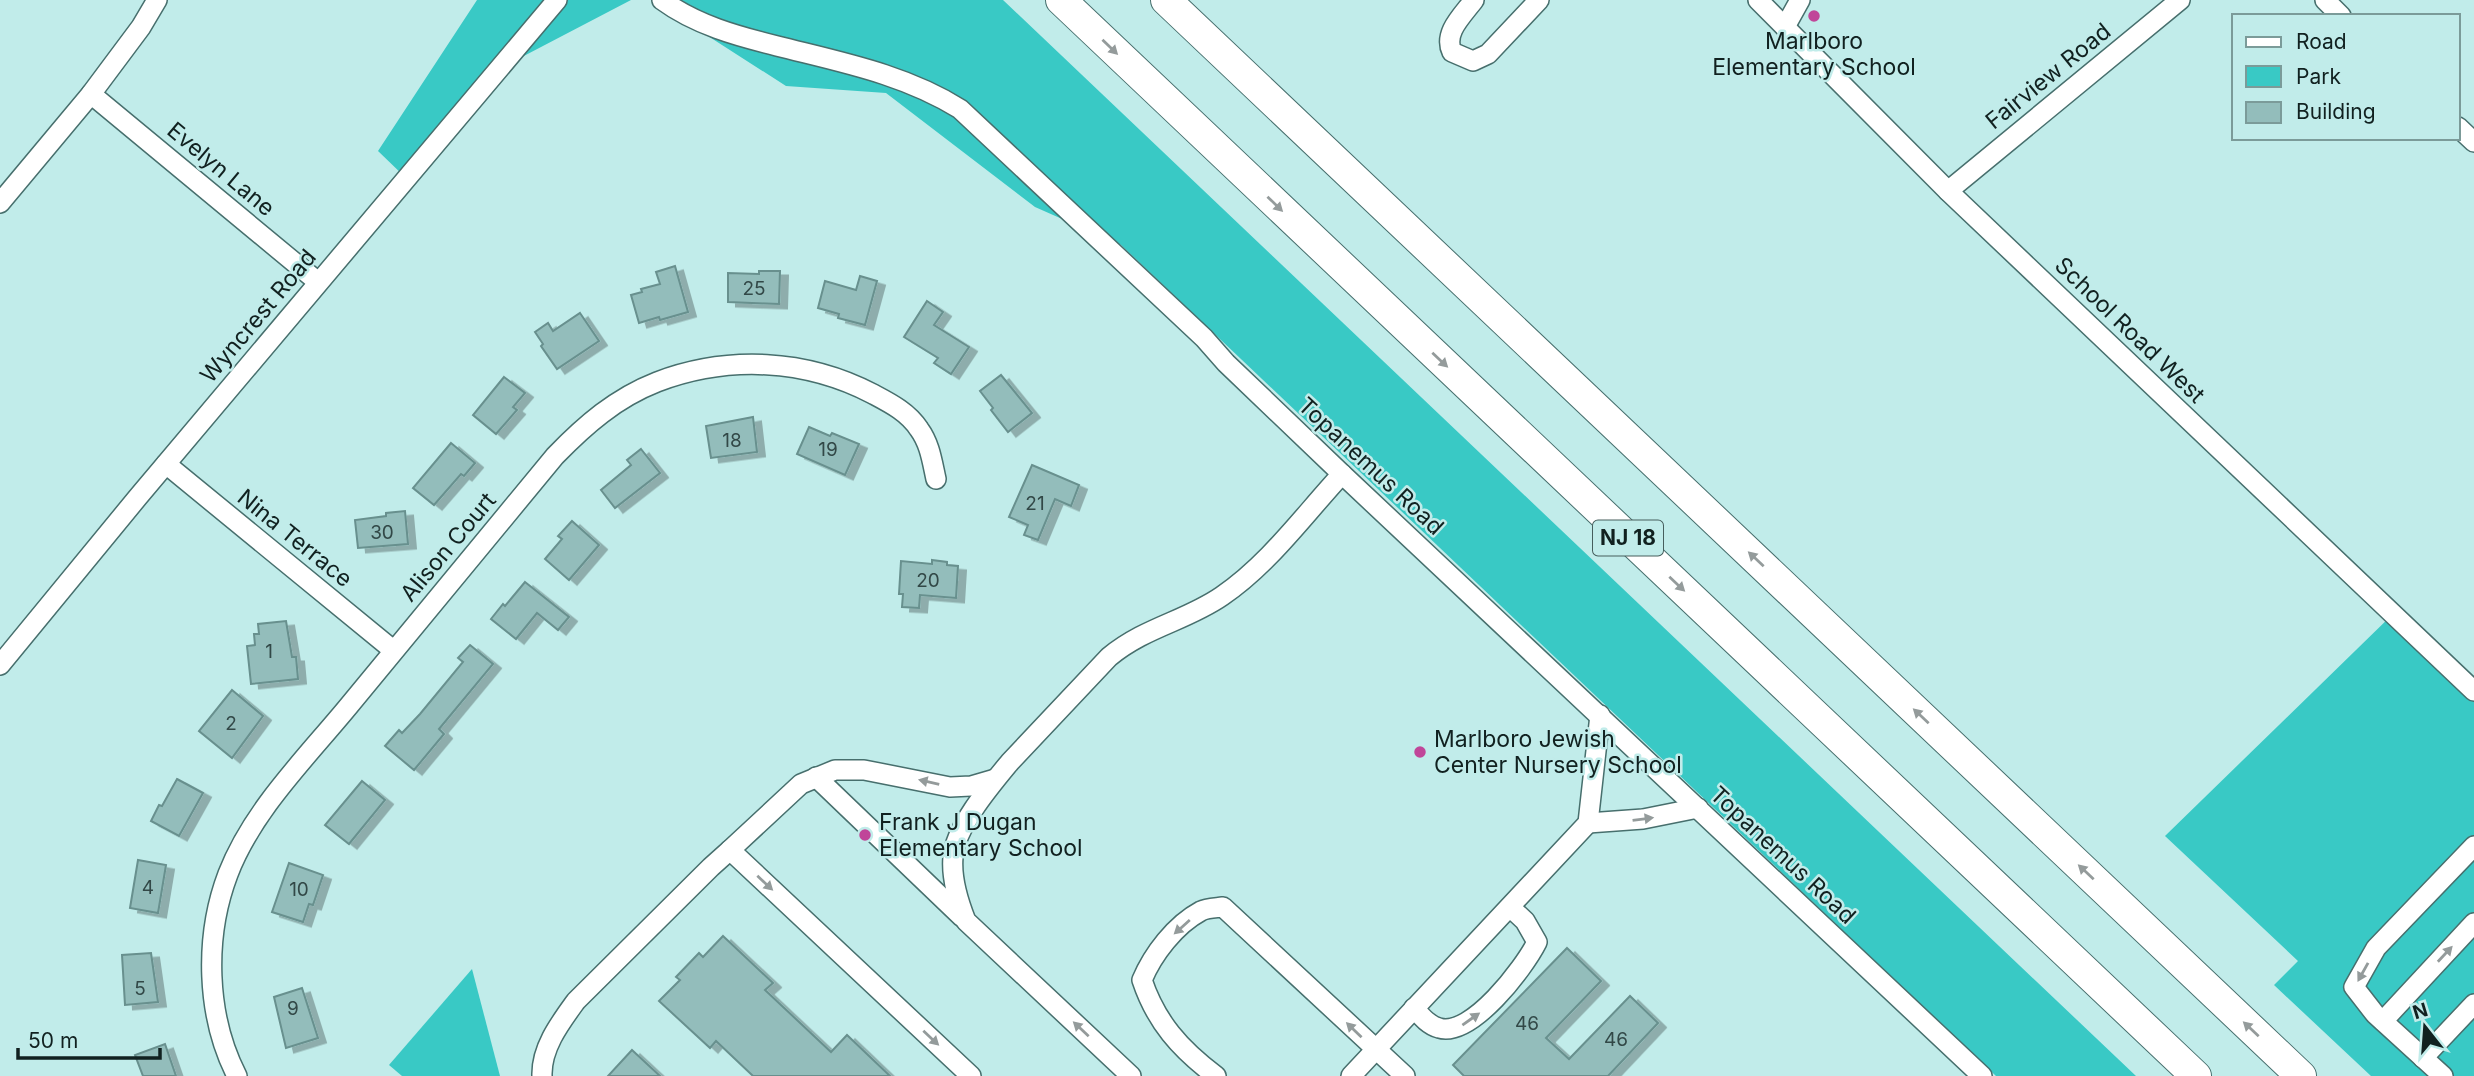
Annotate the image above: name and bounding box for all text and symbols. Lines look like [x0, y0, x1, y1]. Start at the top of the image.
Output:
marker: Marlboro Elementary School [1806, 8, 1822, 24]
legend [2232, 14, 2460, 140]
street label: Fairview Road [1980, 17, 2116, 135]
place label: Marlboro Elementary School [1712, 27, 1916, 81]
text: Road [2296, 29, 2347, 54]
one-way arrow [1101, 39, 1119, 55]
text: Park [2296, 64, 2341, 89]
text: Building [2296, 99, 2376, 124]
street label: Evelyn Lane [162, 116, 280, 222]
one-way arrow [1266, 195, 1283, 211]
street label: Wyncrest Road [194, 244, 322, 388]
street label: School Road West [2049, 251, 2211, 409]
house number: 25 [742, 277, 766, 300]
one-way arrow [1431, 352, 1448, 368]
street label: Topanemus Road [1292, 391, 1450, 541]
house number: 18 [722, 429, 742, 452]
house number: 19 [818, 438, 838, 461]
street label: Nina Terrace [232, 483, 358, 593]
street label: Alison Court [394, 486, 502, 607]
house number: 21 [1025, 492, 1045, 515]
road number: NJ 18 [1593, 520, 1663, 556]
house number: 30 [370, 521, 394, 544]
one-way arrow [1748, 552, 1765, 568]
house number: 20 [916, 569, 940, 592]
one-way arrow [1668, 576, 1685, 593]
house number: 1 [265, 640, 273, 663]
one-way arrow [1912, 708, 1930, 724]
house number: 2 [225, 712, 237, 735]
place label: Marlboro Jewish Center Nursery School [1434, 725, 1682, 779]
marker: Marlboro Jewish Center Nursery School [1412, 744, 1428, 760]
one-way arrow [918, 776, 940, 787]
street label: Topanemus Road [1704, 780, 1862, 930]
place label: Frank J Dugan Elementary School [879, 808, 1083, 862]
one-way arrow [1632, 813, 1654, 824]
marker: Frank J Dugan Elementary School [857, 827, 873, 843]
one-way arrow [2078, 865, 2095, 881]
one-way arrow [756, 875, 774, 891]
house number: 4 [142, 876, 154, 899]
house number: 10 [289, 878, 309, 901]
one-way arrow [1174, 919, 1191, 935]
one-way arrow [2437, 946, 2453, 963]
one-way arrow [2357, 962, 2369, 981]
house number: 5 [134, 977, 146, 1000]
north arrow [2390, 992, 2460, 1062]
house number: 9 [287, 997, 299, 1020]
text: N [2410, 998, 2430, 1024]
one-way arrow [1462, 1012, 1480, 1026]
house number: 46 [1515, 1012, 1539, 1035]
scale bar [18, 1016, 159, 1060]
one-way arrow [2242, 1021, 2260, 1037]
one-way arrow [1073, 1022, 1090, 1038]
one-way arrow [1346, 1023, 1363, 1039]
text: 50 m [28, 1028, 78, 1053]
house number: 46 [1604, 1028, 1628, 1051]
one-way arrow [922, 1030, 939, 1046]

